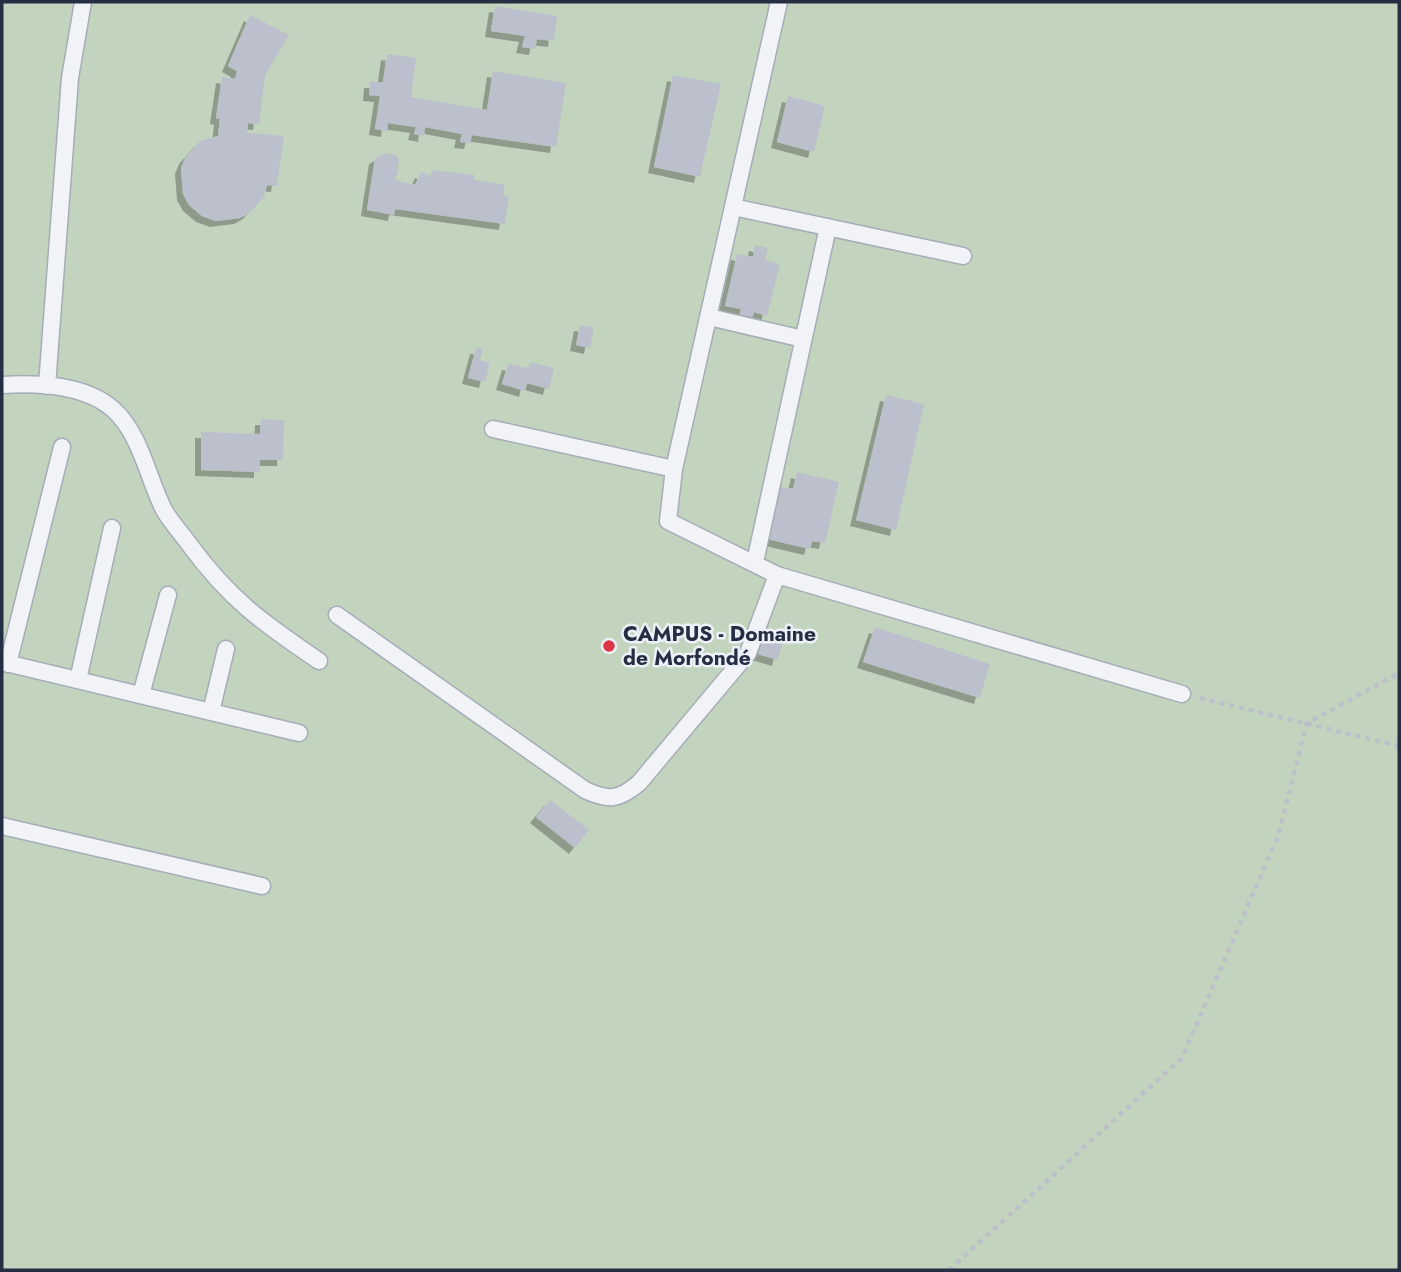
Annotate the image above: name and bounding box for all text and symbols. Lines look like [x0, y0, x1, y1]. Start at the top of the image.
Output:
place label: CAMPUS - Domaine de Morfondé [623, 619, 816, 673]
marker: CAMPUS - Domaine de Morfondé [601, 638, 617, 654]

